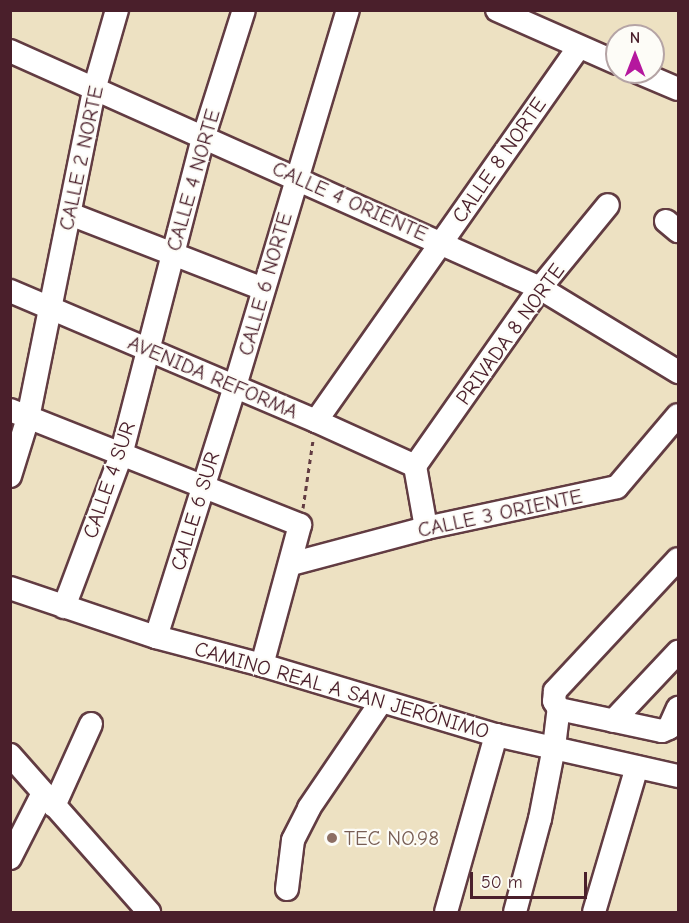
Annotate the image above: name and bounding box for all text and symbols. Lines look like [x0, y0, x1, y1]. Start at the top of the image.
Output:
north arrow [605, 24, 665, 84]
text: N [630, 29, 640, 47]
street label: CALLE 2 NORTE [53, 83, 109, 233]
street label: CALLE 8 NORTE [447, 93, 551, 227]
street label: CALLE 4 NORTE [161, 106, 225, 254]
street label: CALLE 4 ORIENTE [268, 155, 432, 247]
street label: CALLE 6 NORTE [233, 210, 297, 358]
street label: PRIVADA 8 NORTE [450, 258, 570, 410]
street label: AVENIDA REFORMA [124, 330, 302, 424]
street label: CALLE 4 SUR [77, 418, 141, 542]
street label: CALLE 6 SUR [165, 449, 225, 573]
street label: CALLE 3 ORIENTE [415, 483, 585, 543]
street label: CAMINO REAL A SAN JERÓNIMO [192, 636, 492, 744]
place label: TEC NO.98 [344, 825, 439, 851]
marker: TEC NO.98 [325, 831, 339, 845]
scale bar [473, 860, 590, 898]
text: 50 m [481, 872, 523, 893]

